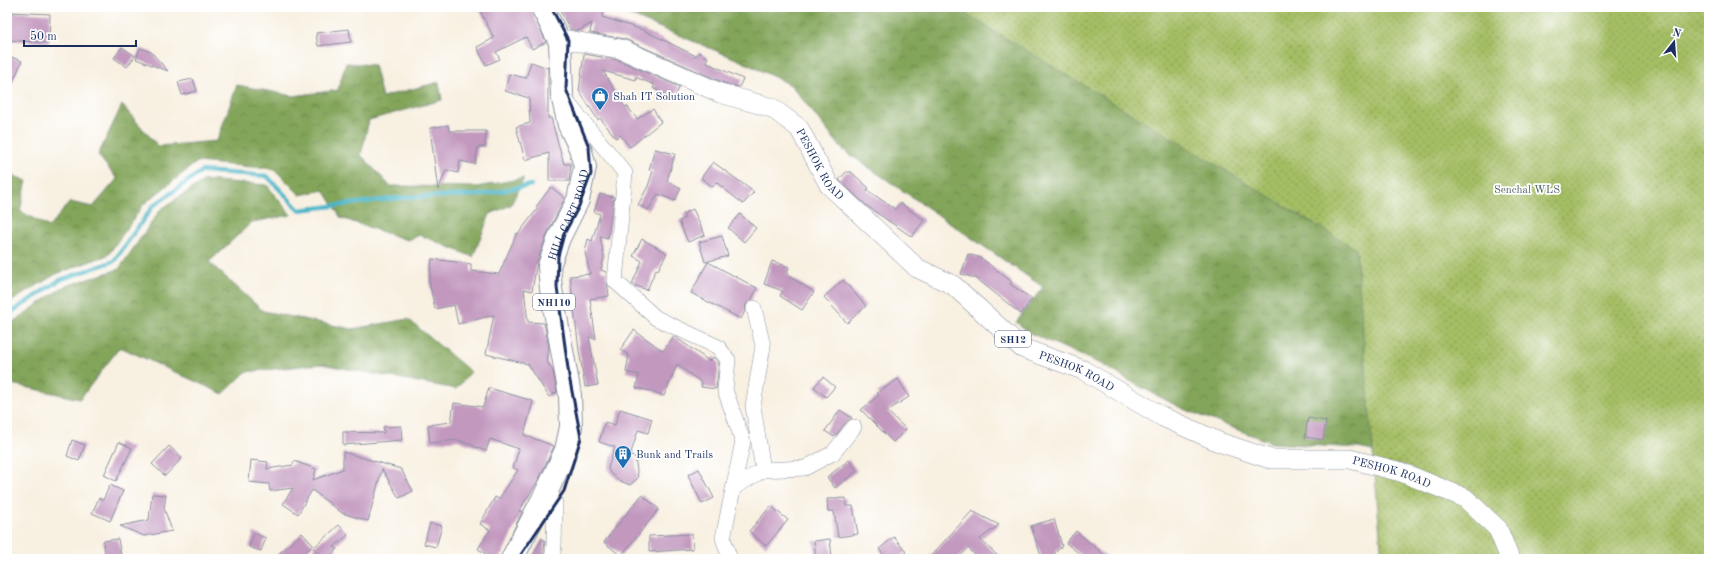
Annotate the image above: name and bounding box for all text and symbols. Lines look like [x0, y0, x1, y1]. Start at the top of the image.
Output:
scale bar [24, 22, 136, 48]
north arrow [1654, 22, 1694, 62]
text: N [1671, 27, 1683, 41]
text: 50 m [30, 30, 57, 43]
shop icon: Shah IT Solution [590, 86, 610, 111]
place label: Shah IT Solution [613, 92, 695, 103]
street label: PESHOK ROAD [793, 127, 845, 203]
street label: HILL CART ROAD [547, 168, 591, 262]
park label: Senchal WLS [1494, 185, 1560, 196]
road number: NH110 [533, 294, 575, 310]
road number: SH12 [995, 331, 1031, 347]
street label: PESHOK ROAD [1037, 351, 1116, 394]
building icon: Bunk and Trails [613, 444, 633, 469]
place label: Bunk and Trails [636, 450, 713, 461]
street label: PESHOK ROAD [1351, 456, 1432, 491]

